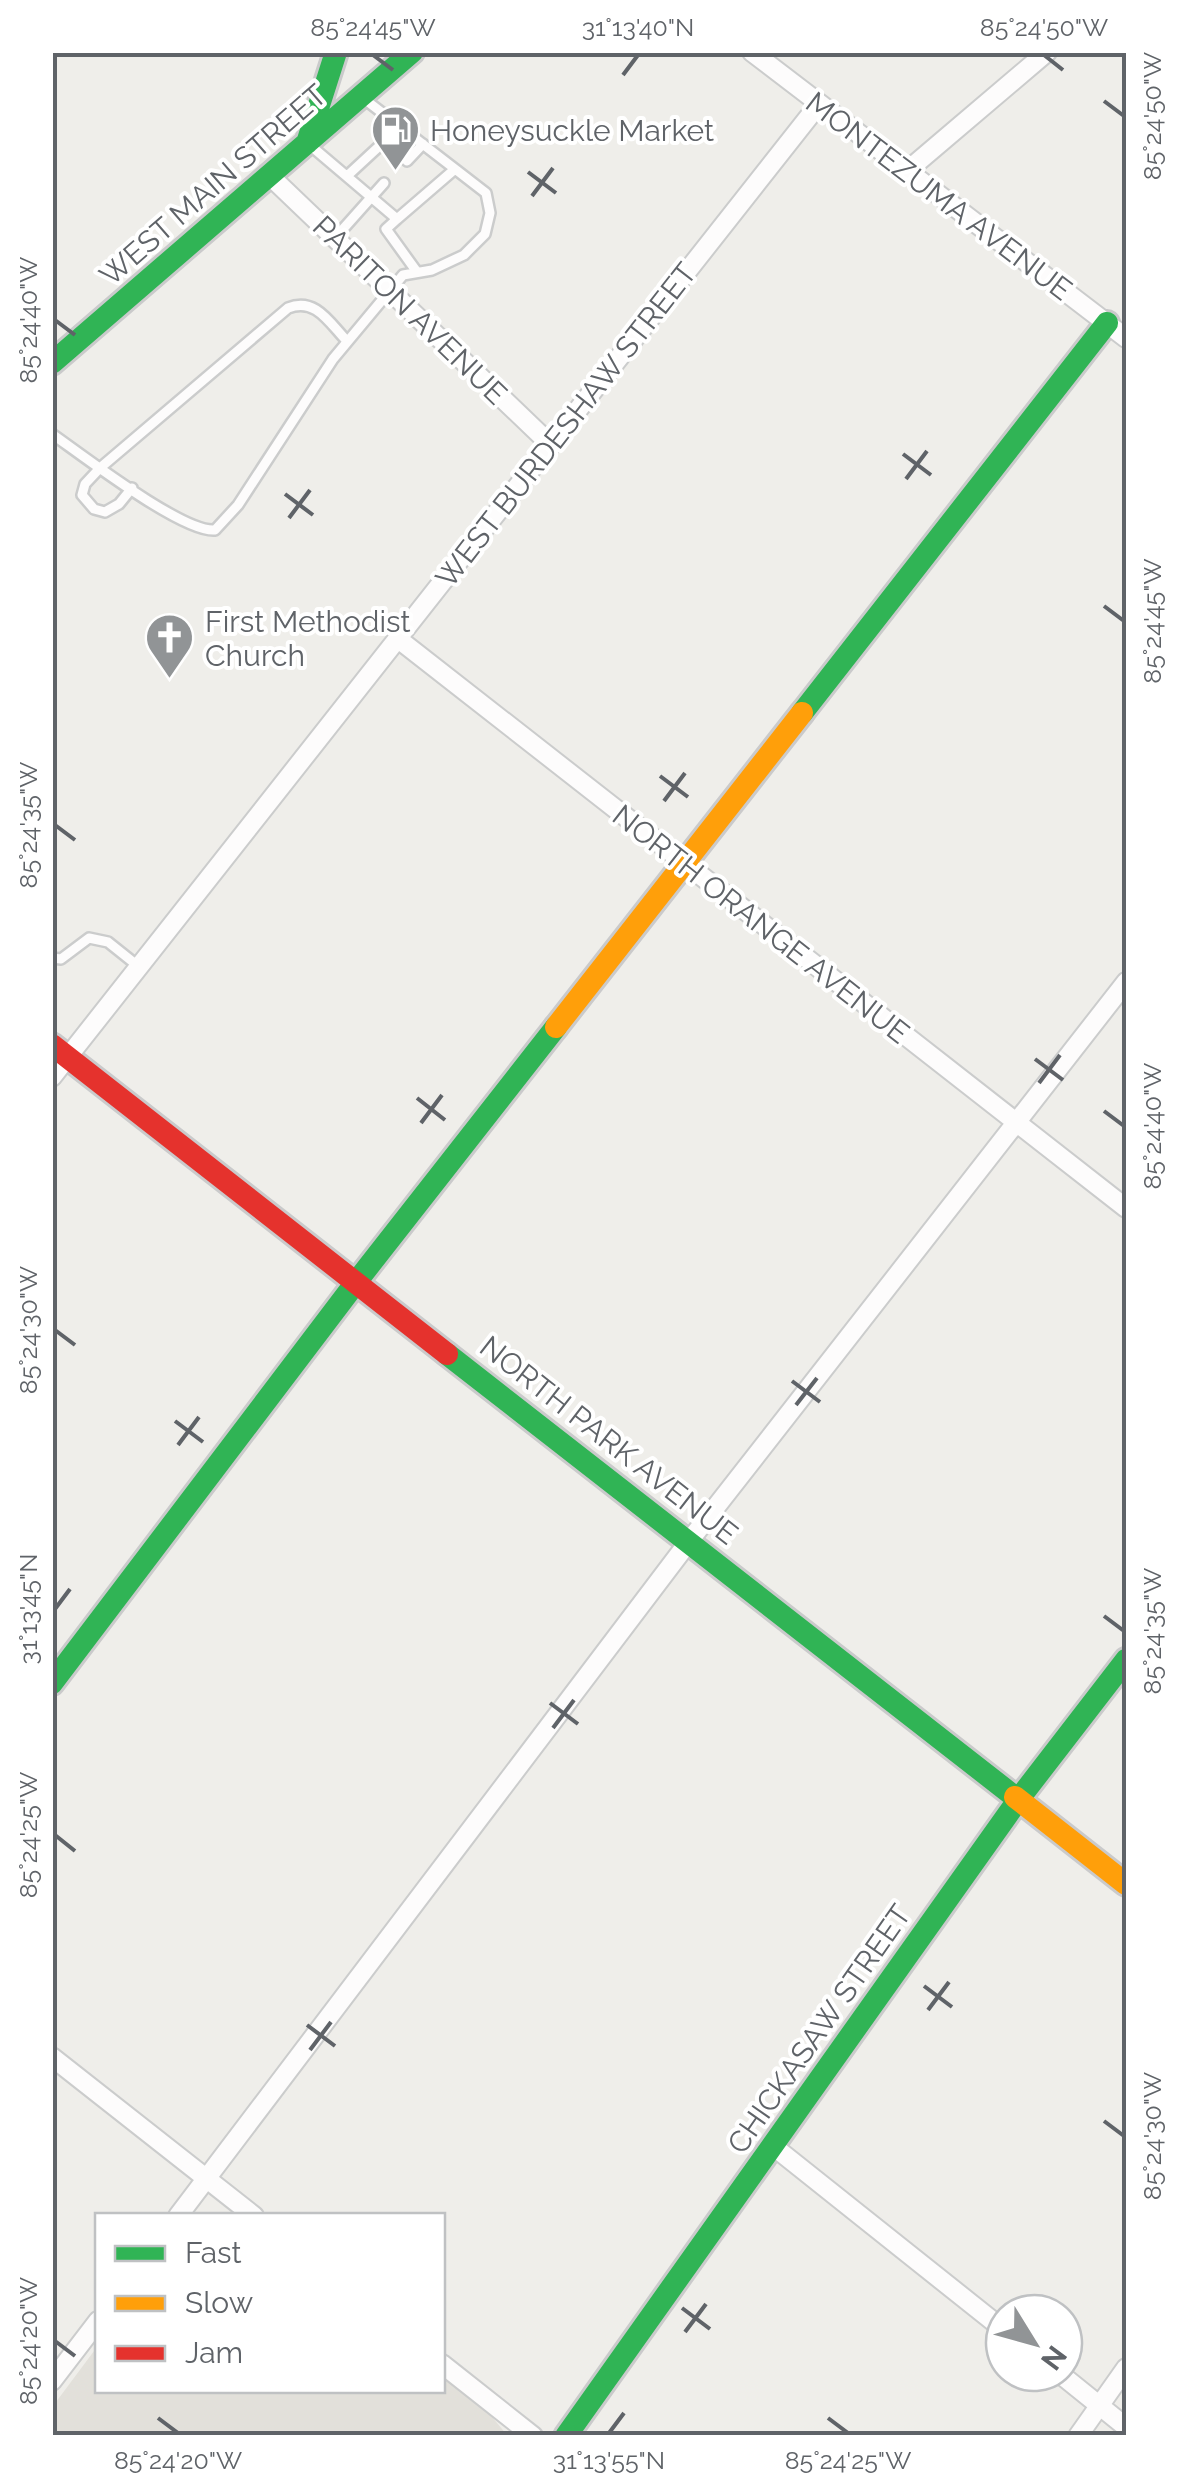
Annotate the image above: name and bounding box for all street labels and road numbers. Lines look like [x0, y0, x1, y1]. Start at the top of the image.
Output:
street label: WEST MAIN STREET [93, 77, 333, 293]
street label: MONTEZUMA AVENUE [799, 85, 1079, 307]
street label: PARITON AVENUE [306, 209, 514, 411]
street label: WEST BURDESHAW STREET [428, 256, 704, 594]
street label: NORTH ORANGE AVENUE [606, 797, 916, 1051]
street label: NORTH PARK AVENUE [473, 1329, 745, 1551]
street label: CHICKASAW STREET [720, 1898, 918, 2160]

